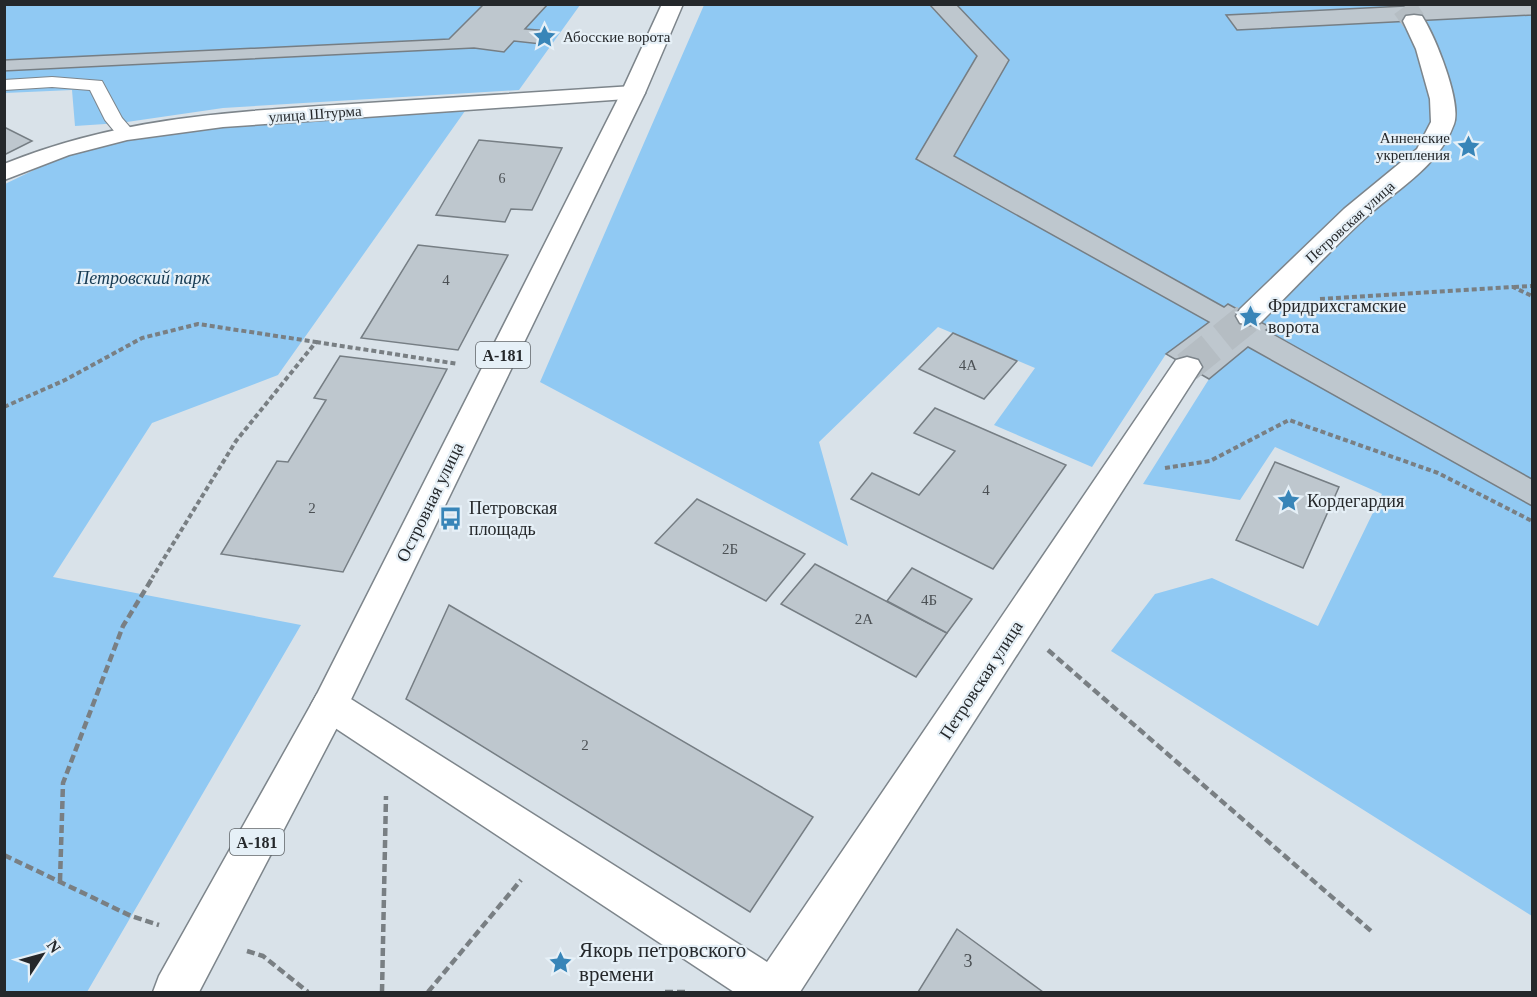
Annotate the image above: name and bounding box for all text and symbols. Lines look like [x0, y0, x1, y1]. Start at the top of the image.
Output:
place icon: Абосские ворота [532, 24, 558, 50]
place label: Абосские ворота [563, 29, 671, 45]
street label: улица Штурма [268, 103, 362, 125]
place label: Анненские укрепления [1376, 130, 1450, 163]
place icon: Анненские укрепления [1455, 134, 1481, 160]
house number: 6 [499, 171, 506, 186]
street label: Петровская улица [1302, 178, 1398, 266]
park label: Петровский парк [75, 268, 210, 288]
house number: 4 [442, 272, 450, 288]
place label: Фридрихсгамские ворота [1268, 296, 1406, 337]
place icon: Фридрихсгамские ворота [1237, 303, 1263, 329]
road number: А-181 [476, 342, 530, 368]
house number: 4А [959, 357, 977, 373]
street label: Островная улица [392, 439, 468, 565]
house number: 4 [982, 482, 990, 498]
place icon: Кордегардия [1276, 488, 1302, 514]
place label: Кордегардия [1307, 491, 1404, 511]
place label: Петровская площадь [469, 498, 557, 539]
house number: 2 [308, 500, 316, 516]
bus stop icon: Петровская площадь [438, 505, 464, 531]
house number: 2Б [722, 541, 738, 557]
house number: 4Б [921, 592, 937, 608]
house number: 2А [855, 611, 873, 627]
street label: Петровская улица [935, 617, 1027, 743]
house number: 2 [581, 737, 589, 753]
road number: А-181 [230, 829, 284, 855]
north arrow [12, 925, 72, 985]
text: N [43, 937, 64, 957]
place label: Якорь петровского времени [579, 938, 746, 986]
place icon: Якорь петровского времени [548, 949, 574, 975]
house number: 3 [964, 951, 973, 971]

